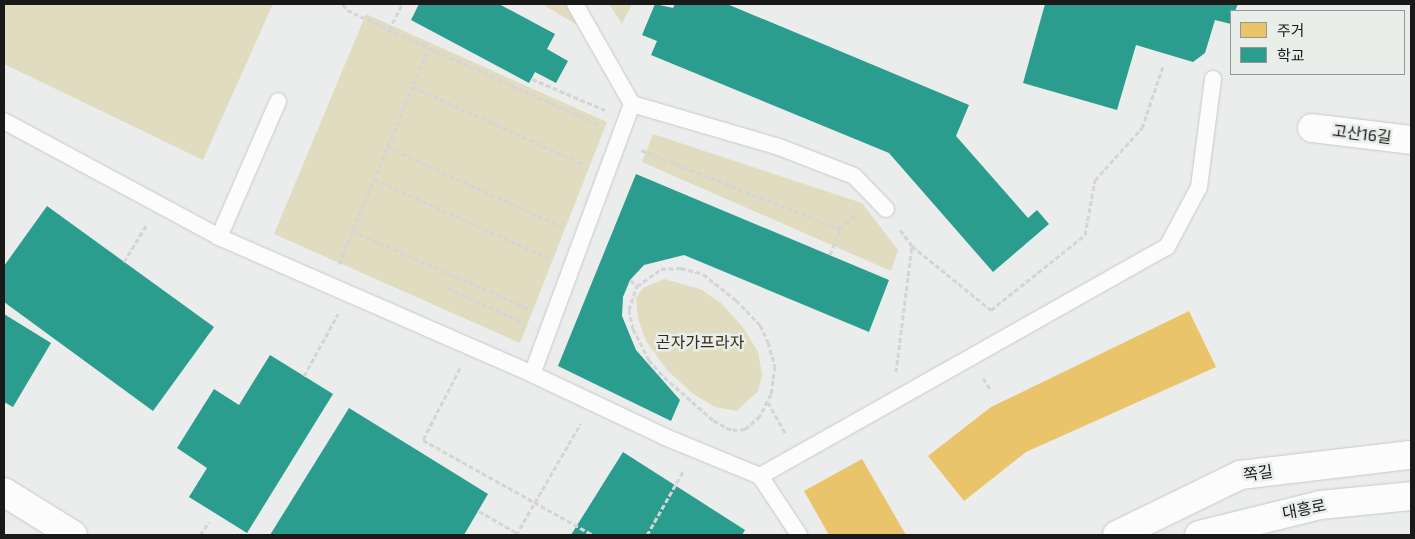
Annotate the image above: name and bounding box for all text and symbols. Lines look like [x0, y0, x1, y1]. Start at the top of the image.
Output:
legend [1230, 10, 1405, 75]
text: 주거 [1277, 21, 1305, 39]
text: 학교 [1277, 46, 1305, 64]
street label: 고산16길 [1331, 121, 1393, 147]
park label: 곤자가프라자 [656, 332, 744, 352]
street label: 쪽길 [1242, 461, 1274, 485]
street label: 대흥로 [1280, 495, 1328, 523]

